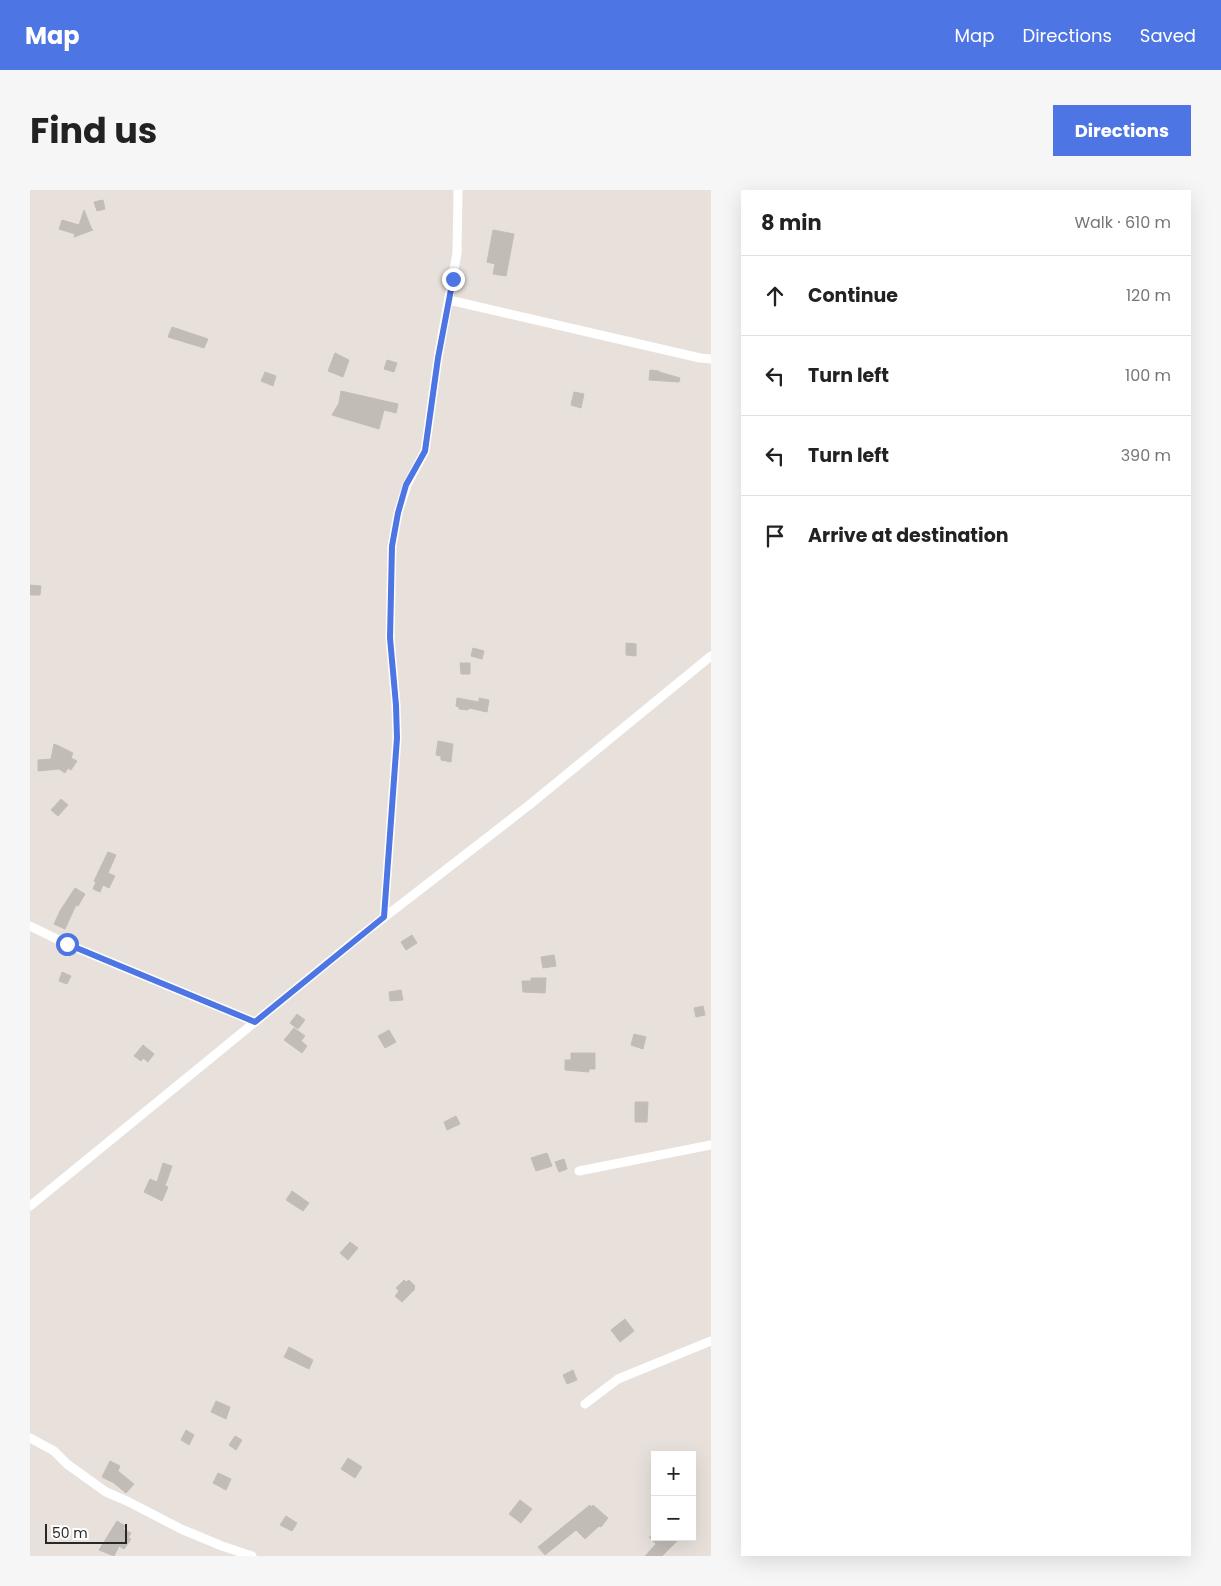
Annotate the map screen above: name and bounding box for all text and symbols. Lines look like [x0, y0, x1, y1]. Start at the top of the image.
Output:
text: Map [25, 19, 80, 52]
text: Map [955, 23, 994, 48]
text: Directions [1022, 23, 1112, 48]
text: Saved [1140, 23, 1196, 48]
button: Directions [1053, 105, 1191, 156]
text: Find us [30, 106, 157, 155]
text: 8 min [761, 208, 822, 237]
text: Walk · 610 m [1074, 211, 1171, 234]
route end [442, 268, 465, 291]
icon: ahead [761, 282, 789, 310]
text: Continue [808, 282, 898, 309]
text: 120 m [1126, 284, 1171, 307]
icon: left [761, 362, 789, 390]
text: Turn left [808, 362, 889, 389]
text: 100 m [1125, 364, 1171, 387]
icon: left [761, 442, 789, 470]
text: Turn left [808, 442, 889, 469]
text: 390 m [1121, 444, 1171, 467]
icon: arrive [761, 522, 789, 550]
text: Arrive at destination [808, 522, 1009, 549]
route start [56, 933, 79, 956]
map controls [651, 1451, 696, 1541]
button: + [651, 1451, 696, 1496]
button: − [651, 1496, 696, 1541]
scale bar [45, 1521, 128, 1544]
text: 50 m [52, 1523, 88, 1543]

